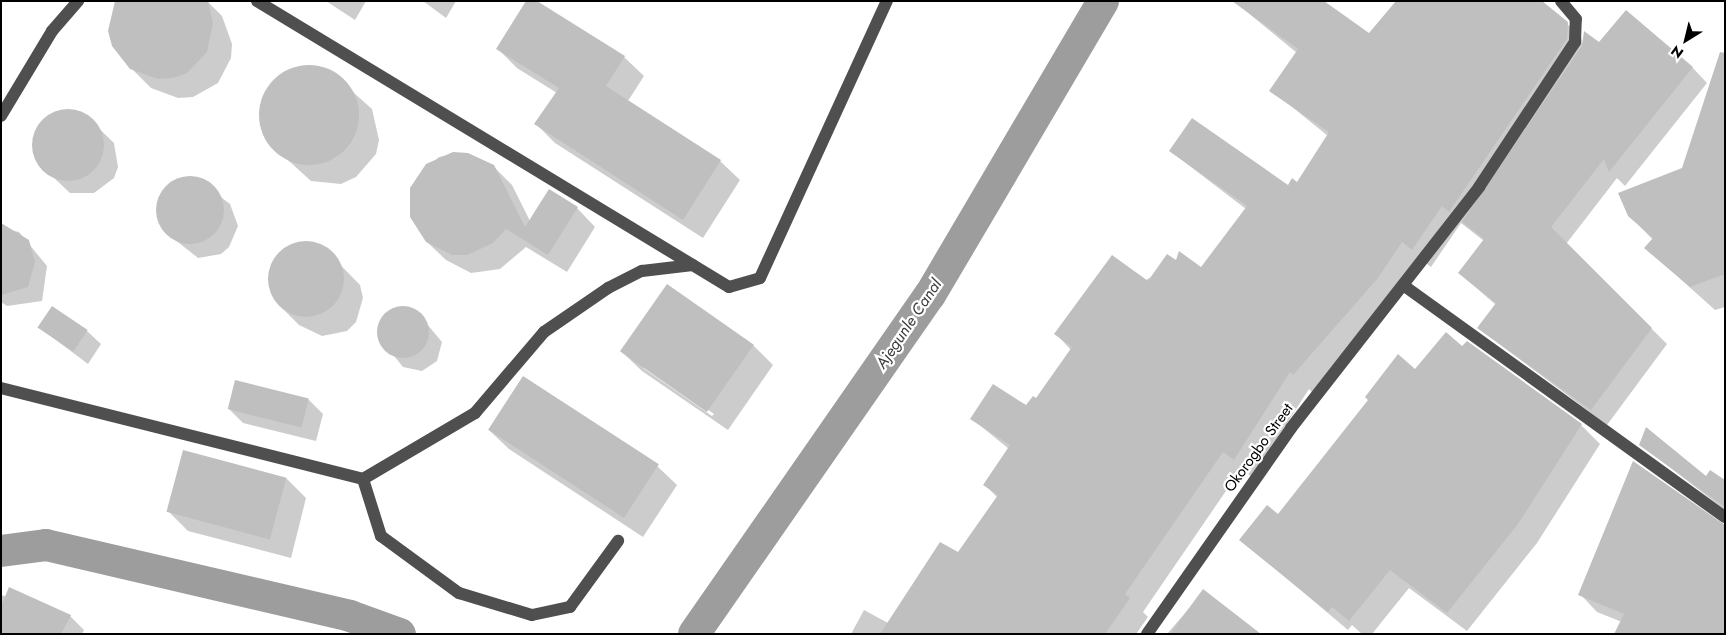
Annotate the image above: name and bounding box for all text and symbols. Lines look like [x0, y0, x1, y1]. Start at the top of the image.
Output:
north arrow [1661, 15, 1711, 65]
text: N [1667, 41, 1688, 63]
water label: Ajegunle Canal [872, 276, 946, 372]
street label: Okorogbo Street [1221, 400, 1297, 496]

